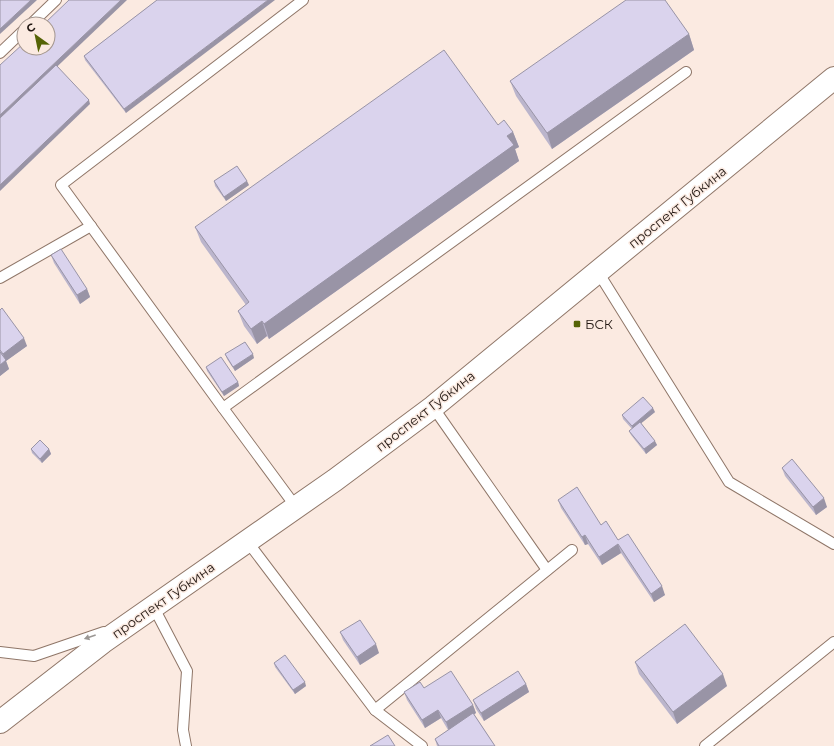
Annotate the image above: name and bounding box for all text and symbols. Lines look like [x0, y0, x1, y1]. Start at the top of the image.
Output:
north arrow [16, 16, 56, 56]
text: С [23, 20, 38, 36]
street label: проспект Губкина [625, 163, 729, 251]
place label: БСК [585, 316, 613, 332]
marker: БСК [572, 319, 582, 329]
street label: проспект Губкина [372, 367, 478, 455]
street label: проспект Губкина [109, 559, 217, 641]
one-way arrow [84, 634, 96, 640]

